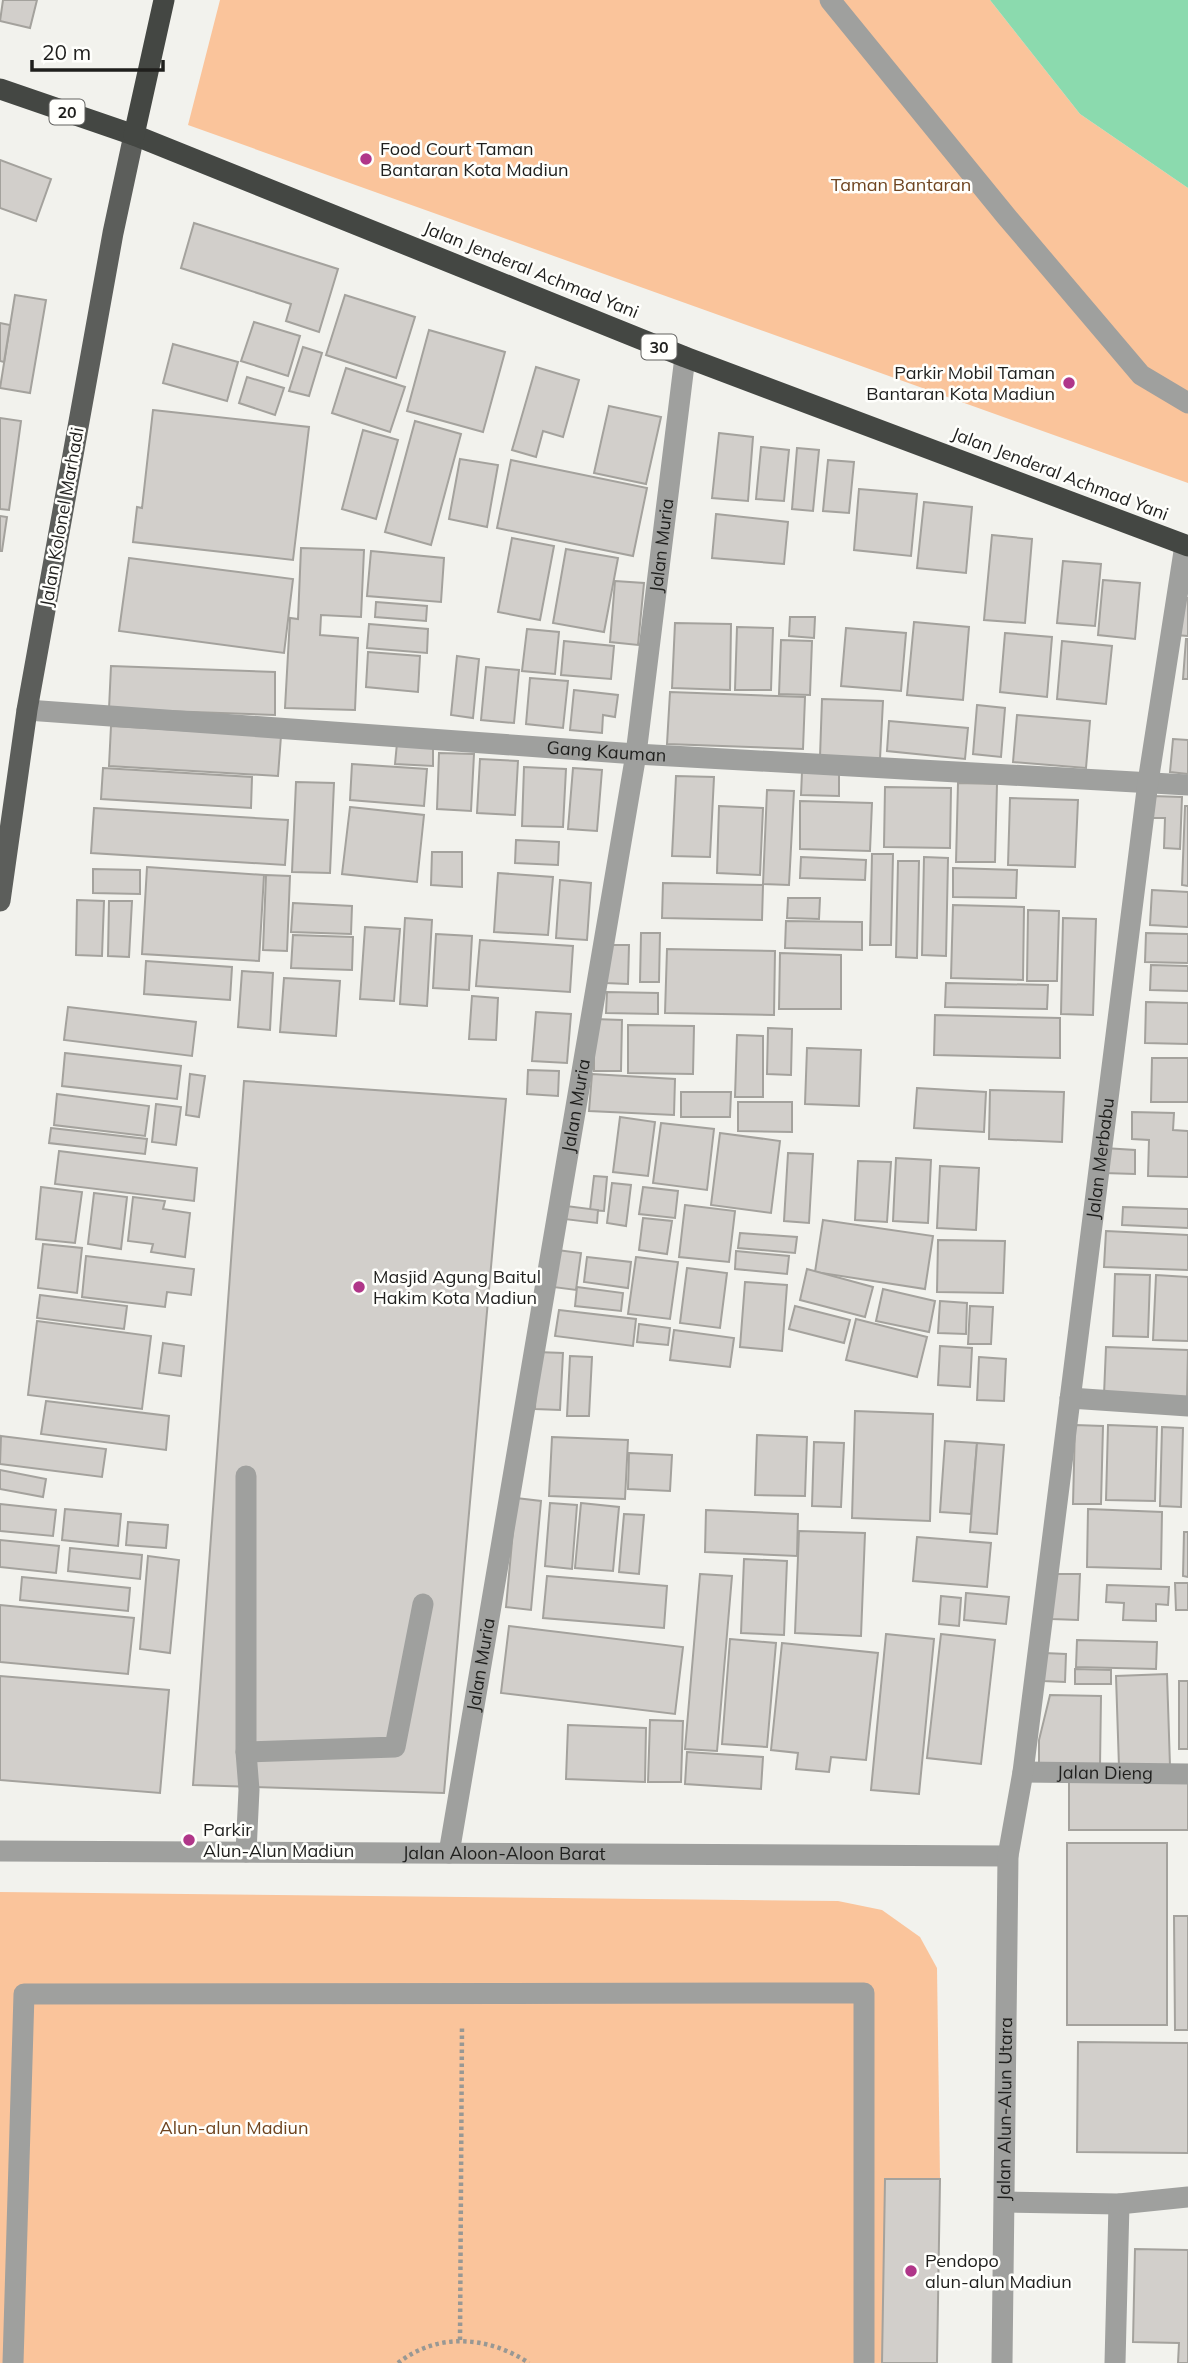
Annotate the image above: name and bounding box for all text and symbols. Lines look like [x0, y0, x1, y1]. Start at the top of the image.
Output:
scale bar [32, 28, 163, 72]
text: 20 m [42, 39, 91, 65]
road number: 20 [50, 100, 84, 124]
place label: Food Court Taman Bantaran Kota Madiun [380, 137, 569, 181]
marker: Food Court Taman Bantaran Kota Madiun [358, 151, 374, 167]
park label: Taman Bantaran [831, 173, 971, 196]
street label: Jalan Jenderal Achmad Yani [420, 216, 642, 323]
road number: 30 [642, 334, 676, 360]
place label: Parkir Mobil Taman Bantaran Kota Madiun [866, 361, 1055, 405]
marker: Parkir Mobil Taman Bantaran Kota Madiun [1061, 375, 1077, 391]
street label: Jalan Jenderal Achmad Yani [949, 422, 1172, 525]
street label: Jalan Kolonel Marhadi [34, 425, 89, 608]
street label: Jalan Muria [644, 497, 678, 594]
street label: Gang Kauman [546, 736, 667, 767]
street label: Jalan Muria [556, 1057, 595, 1154]
street label: Jalan Merbabu [1081, 1096, 1119, 1220]
place label: Masjid Agung Baitul Hakim Kota Madiun [373, 1265, 541, 1309]
marker: Masjid Agung Baitul Hakim Kota Madiun [351, 1279, 367, 1295]
street label: Jalan Muria [461, 1616, 500, 1713]
street label: Jalan Dieng [1057, 1760, 1153, 1785]
place label: Parkir Alun-Alun Madiun [203, 1818, 354, 1862]
marker: Parkir Alun-Alun Madiun [181, 1832, 197, 1848]
street label: Jalan Aloon-Aloon Barat [402, 1841, 606, 1865]
street label: Jalan Alun-Alun Utara [992, 2017, 1017, 2201]
park label: Alun-alun Madiun [159, 2116, 309, 2139]
place label: Pendopo alun-alun Madiun [925, 2249, 1072, 2293]
marker: Pendopo alun-alun Madiun [903, 2263, 919, 2279]

